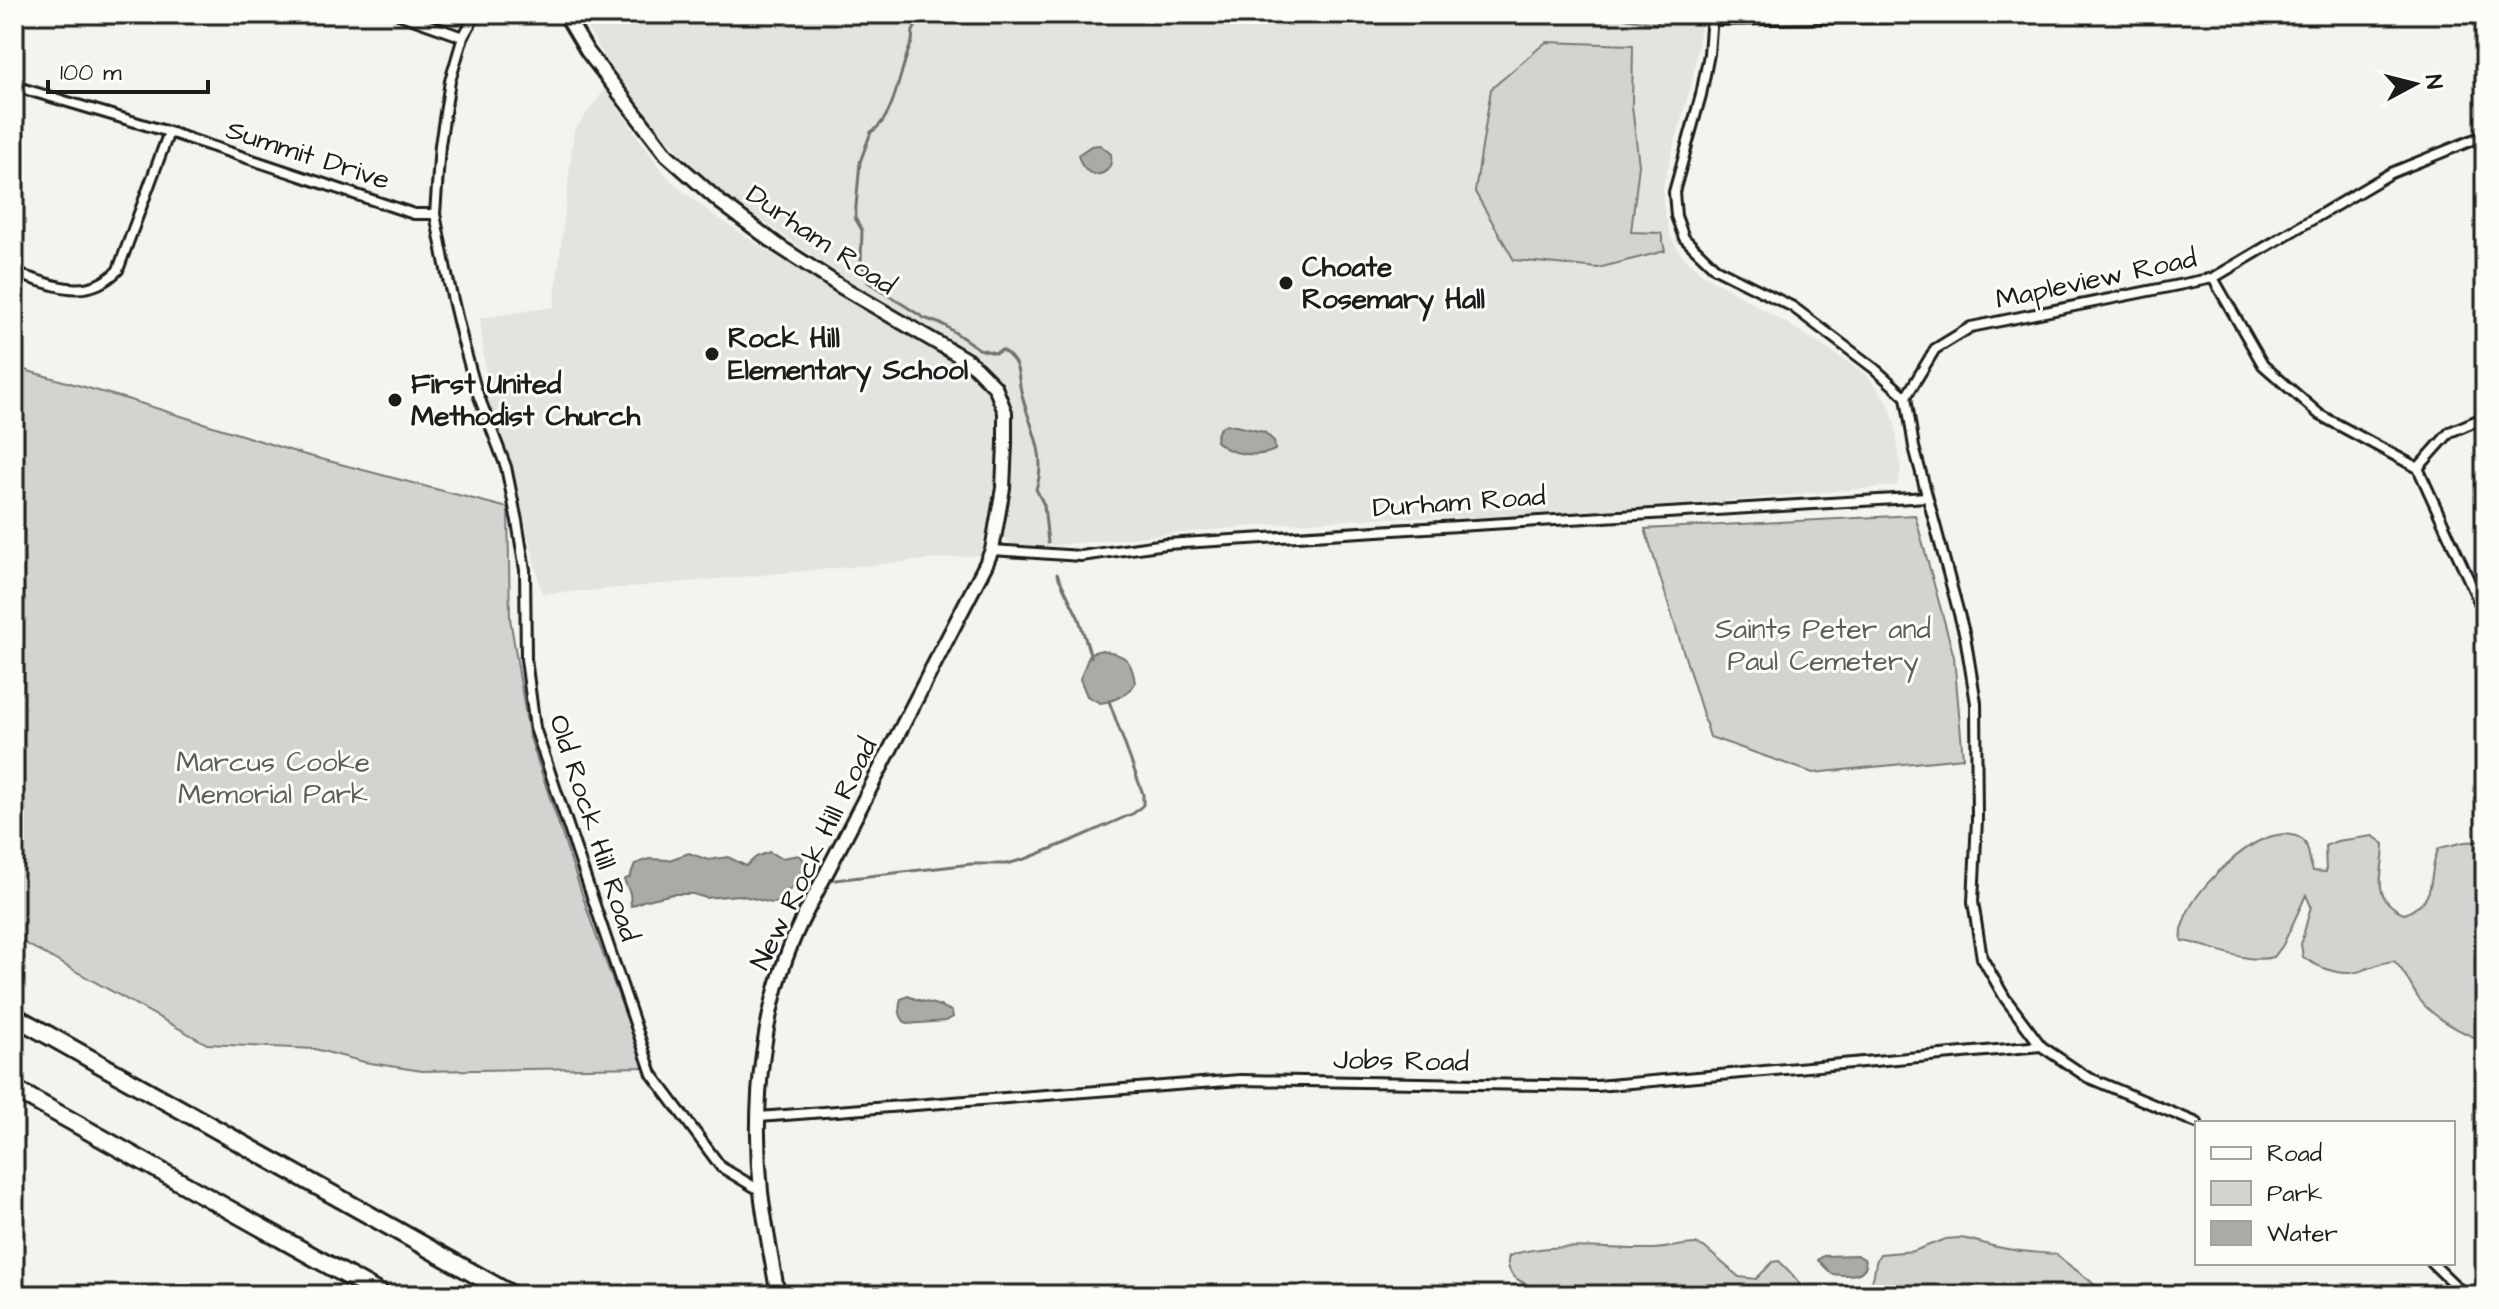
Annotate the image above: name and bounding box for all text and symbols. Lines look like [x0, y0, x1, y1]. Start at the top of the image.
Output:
scale bar [48, 44, 208, 94]
north arrow [2375, 44, 2455, 124]
text: 100 m [60, 56, 122, 90]
text: N [2417, 73, 2450, 91]
street label: Summit Drive [221, 110, 395, 200]
street label: Durham Road [738, 175, 904, 305]
street label: Mapleview Road [1992, 239, 2200, 319]
place label: Choate Rosemary Hall [1302, 248, 1485, 322]
marker: Choate Rosemary Hall [1277, 274, 1295, 292]
place label: Rock Hill Elementary School [728, 319, 968, 393]
marker: Rock Hill Elementary School [703, 345, 721, 363]
place label: First United Methodist Church [411, 365, 641, 436]
marker: First United Methodist Church [386, 391, 404, 409]
street label: Durham Road [1371, 477, 1547, 527]
park label: Saints Peter and Paul Cemetery [1715, 610, 1931, 683]
street label: Old Rock Hill Road [539, 710, 649, 946]
street label: New Rock Hill Road [741, 731, 887, 977]
park label: Marcus Cooke Memorial Park [176, 743, 370, 814]
street label: Jobs Road [1333, 1040, 1469, 1082]
legend [2195, 1121, 2455, 1265]
text: Road [2267, 1137, 2322, 1171]
text: Park [2267, 1177, 2323, 1211]
text: Water [2267, 1217, 2338, 1251]

